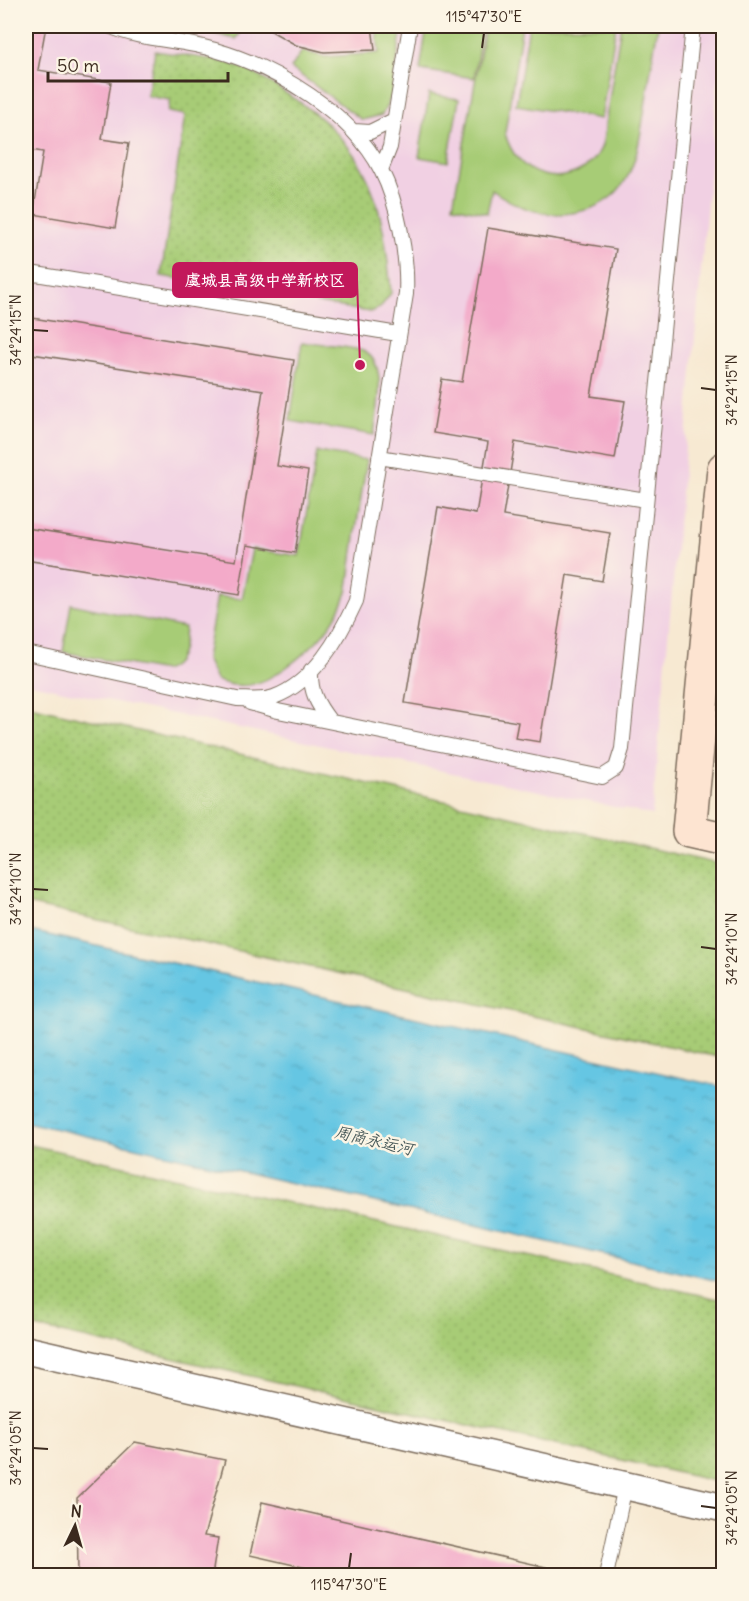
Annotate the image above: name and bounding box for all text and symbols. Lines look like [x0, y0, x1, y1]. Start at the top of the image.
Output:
text: 115°47'30"E [446, 7, 522, 26]
scale bar [48, 45, 228, 83]
text: 50 m [57, 54, 99, 77]
callout: 虞城县高级中学新校区 [173, 263, 357, 297]
text: 虞城县高级中学新校区 [185, 270, 345, 290]
text: 34°24'15"N [6, 294, 25, 366]
text: 34°24'15"N [722, 354, 741, 426]
text: 34°24'10"N [6, 852, 25, 926]
text: 34°24'10"N [722, 912, 741, 986]
water label: 周商永运河 [333, 1121, 418, 1159]
text: 34°24'05"N [6, 1410, 25, 1486]
text: 34°24'05"N [722, 1470, 741, 1546]
north arrow [45, 1496, 105, 1556]
text: N [70, 1501, 83, 1522]
text: 115°47'30"E [311, 1575, 387, 1594]

